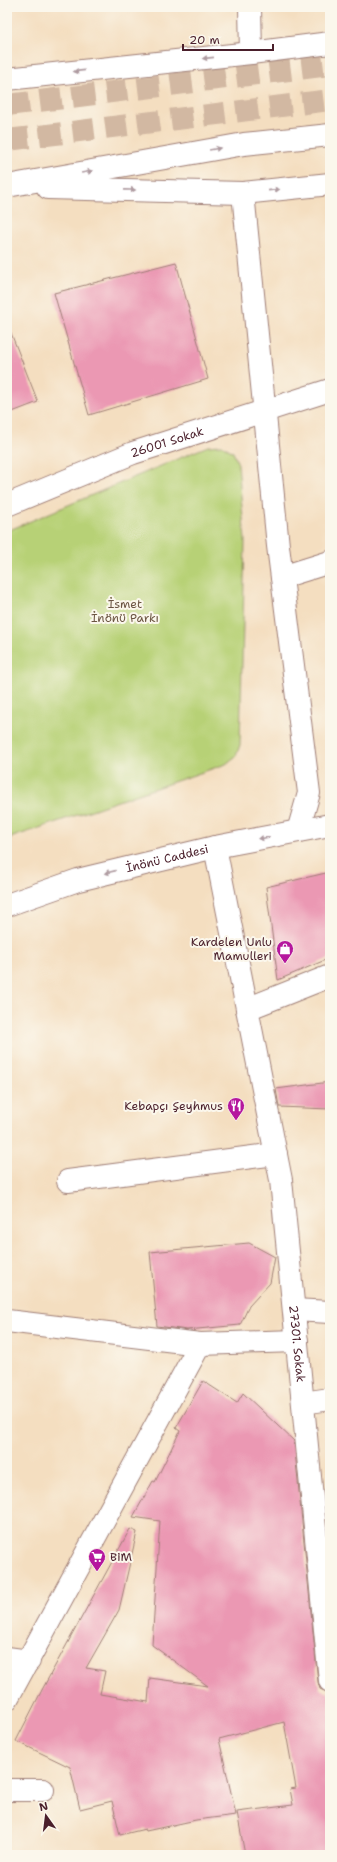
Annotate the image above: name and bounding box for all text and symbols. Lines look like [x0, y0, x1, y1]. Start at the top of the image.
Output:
scale bar [183, 26, 273, 52]
text: 20 m [189, 32, 220, 48]
one-way arrow [202, 55, 214, 61]
one-way arrow [73, 68, 85, 75]
one-way arrow [209, 146, 221, 152]
one-way arrow [81, 169, 93, 175]
one-way arrow [124, 187, 136, 194]
one-way arrow [268, 187, 280, 193]
street label: 26001 Sokak [128, 423, 206, 461]
park label: İsmet İnönü Parkı [91, 596, 159, 626]
one-way arrow [258, 835, 270, 841]
street label: İnönü Caddesi [124, 841, 210, 876]
one-way arrow [104, 869, 116, 875]
place label: Kardelen Unlu Mamulleri [191, 934, 272, 964]
shop icon: Kardelen Unlu Mamulleri [275, 939, 295, 964]
restaurant icon: Kebapçı Şeyhmus [226, 1096, 246, 1121]
place label: Kebapçı Şeyhmus [124, 1098, 223, 1114]
street label: 27301. Sokak [285, 1304, 309, 1383]
supermarket icon: BiM [87, 1547, 107, 1572]
place label: BiM [110, 1549, 133, 1565]
north arrow [26, 1796, 66, 1836]
text: N [38, 1798, 50, 1815]

